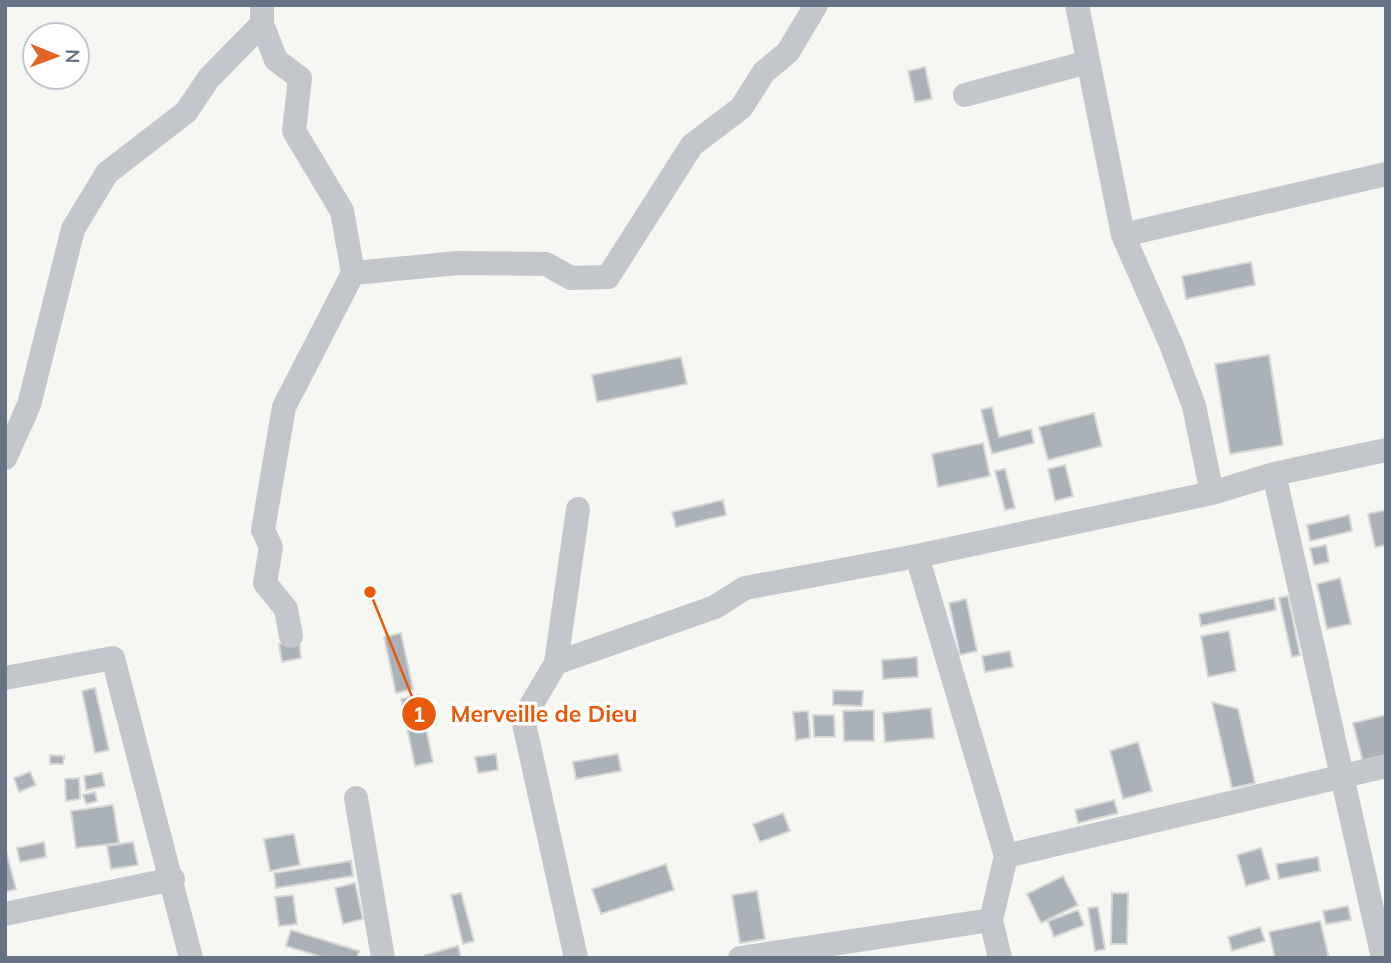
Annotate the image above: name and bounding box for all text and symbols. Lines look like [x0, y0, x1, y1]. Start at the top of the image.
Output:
north arrow [21, 21, 91, 91]
text: N [61, 49, 85, 64]
callout: Merveille de Dieu [402, 692, 652, 736]
text: Merveille de Dieu [450, 699, 638, 728]
text: 1 [413, 701, 425, 727]

